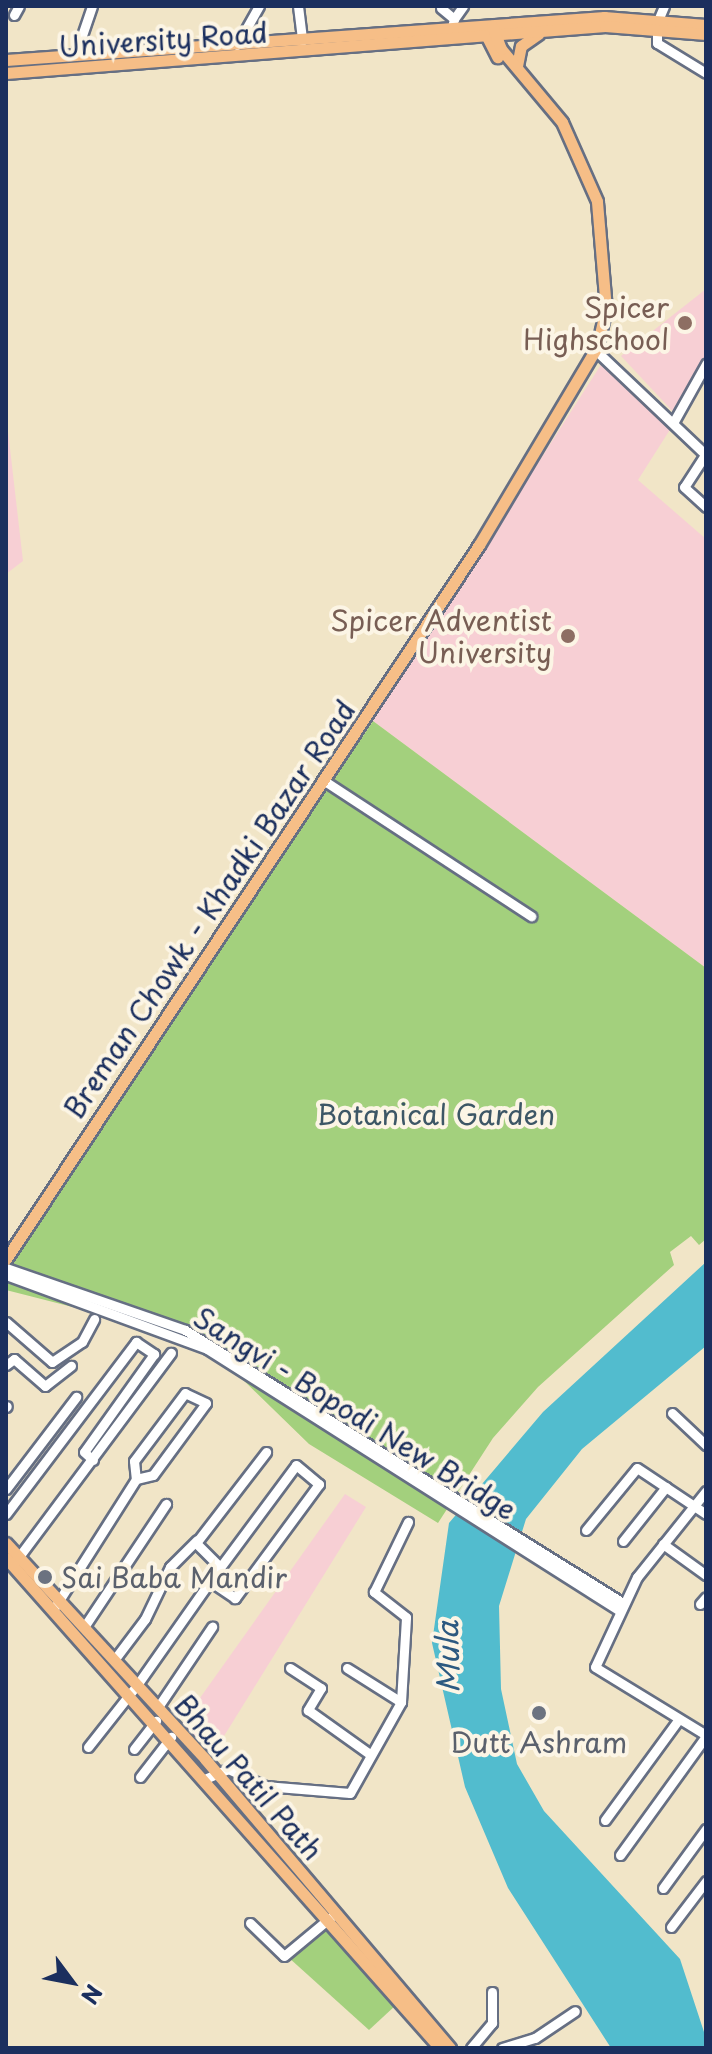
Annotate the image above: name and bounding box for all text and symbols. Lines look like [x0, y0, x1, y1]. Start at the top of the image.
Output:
street label: University Road [56, 15, 270, 63]
place label: Spicer Highschool [523, 290, 669, 356]
marker: Spicer Highschool [676, 314, 694, 332]
place label: Spicer Adventist University [329, 603, 552, 669]
marker: Spicer Adventist University [559, 627, 577, 645]
street label: Breman Chowk - Khadki Bazar Road [56, 693, 362, 1125]
park label: Botanical Garden [317, 1097, 555, 1131]
street label: Sangvi - Bopodi New Bridge [187, 1299, 523, 1527]
place label: Sai Baba Mandir [61, 1560, 289, 1594]
marker: Sai Baba Mandir [36, 1568, 54, 1586]
water label: Mula [428, 1621, 466, 1693]
street label: Bhau Patil Path [168, 1687, 330, 1867]
marker: Dutt Ashram [530, 1704, 548, 1722]
place label: Dutt Ashram [450, 1725, 628, 1759]
north arrow [32, 1942, 112, 2022]
text: N [74, 1979, 111, 2011]

